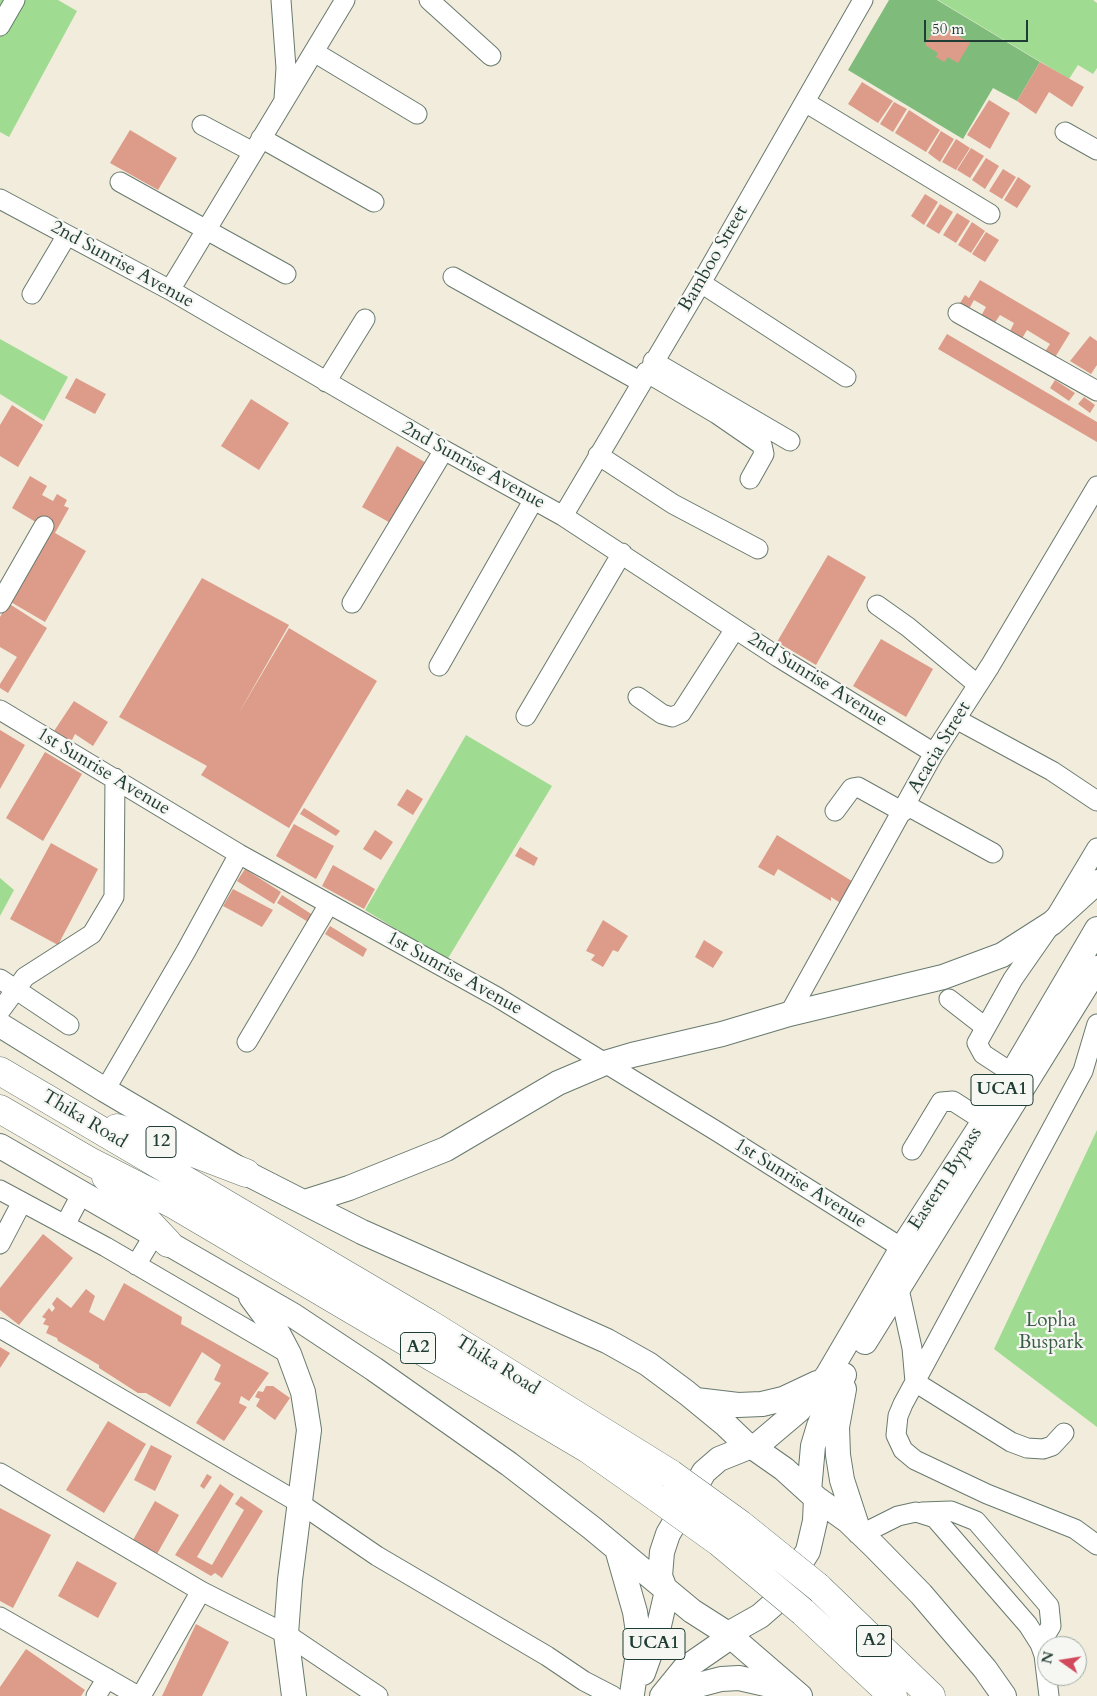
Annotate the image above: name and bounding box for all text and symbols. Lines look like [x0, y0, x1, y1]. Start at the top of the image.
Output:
scale bar [927, 10, 1031, 42]
text: 50 m [932, 19, 964, 39]
street label: Bamboo Street [674, 202, 754, 316]
street label: 2nd Sunrise Avenue [46, 216, 198, 314]
street label: 2nd Sunrise Avenue [397, 417, 549, 515]
street label: 2nd Sunrise Avenue [743, 628, 891, 732]
street label: Acacia Street [904, 698, 976, 798]
street label: 1st Sunrise Avenue [32, 723, 174, 821]
street label: 1st Sunrise Avenue [382, 927, 526, 1021]
road number: UCA1 [971, 1074, 1033, 1106]
street label: Thika Road [37, 1086, 131, 1154]
street label: Eastern Bypass [904, 1123, 988, 1235]
road number: 12 [146, 1126, 176, 1158]
street label: 1st Sunrise Avenue [730, 1134, 870, 1234]
park label: Lopha Buspark [1018, 1311, 1084, 1355]
street label: Thika Road [451, 1331, 543, 1401]
road number: A2 [400, 1332, 436, 1364]
road number: A2 [856, 1625, 892, 1656]
road number: UCA1 [623, 1628, 685, 1660]
north arrow [1037, 1636, 1087, 1686]
text: N [1037, 1650, 1058, 1666]

